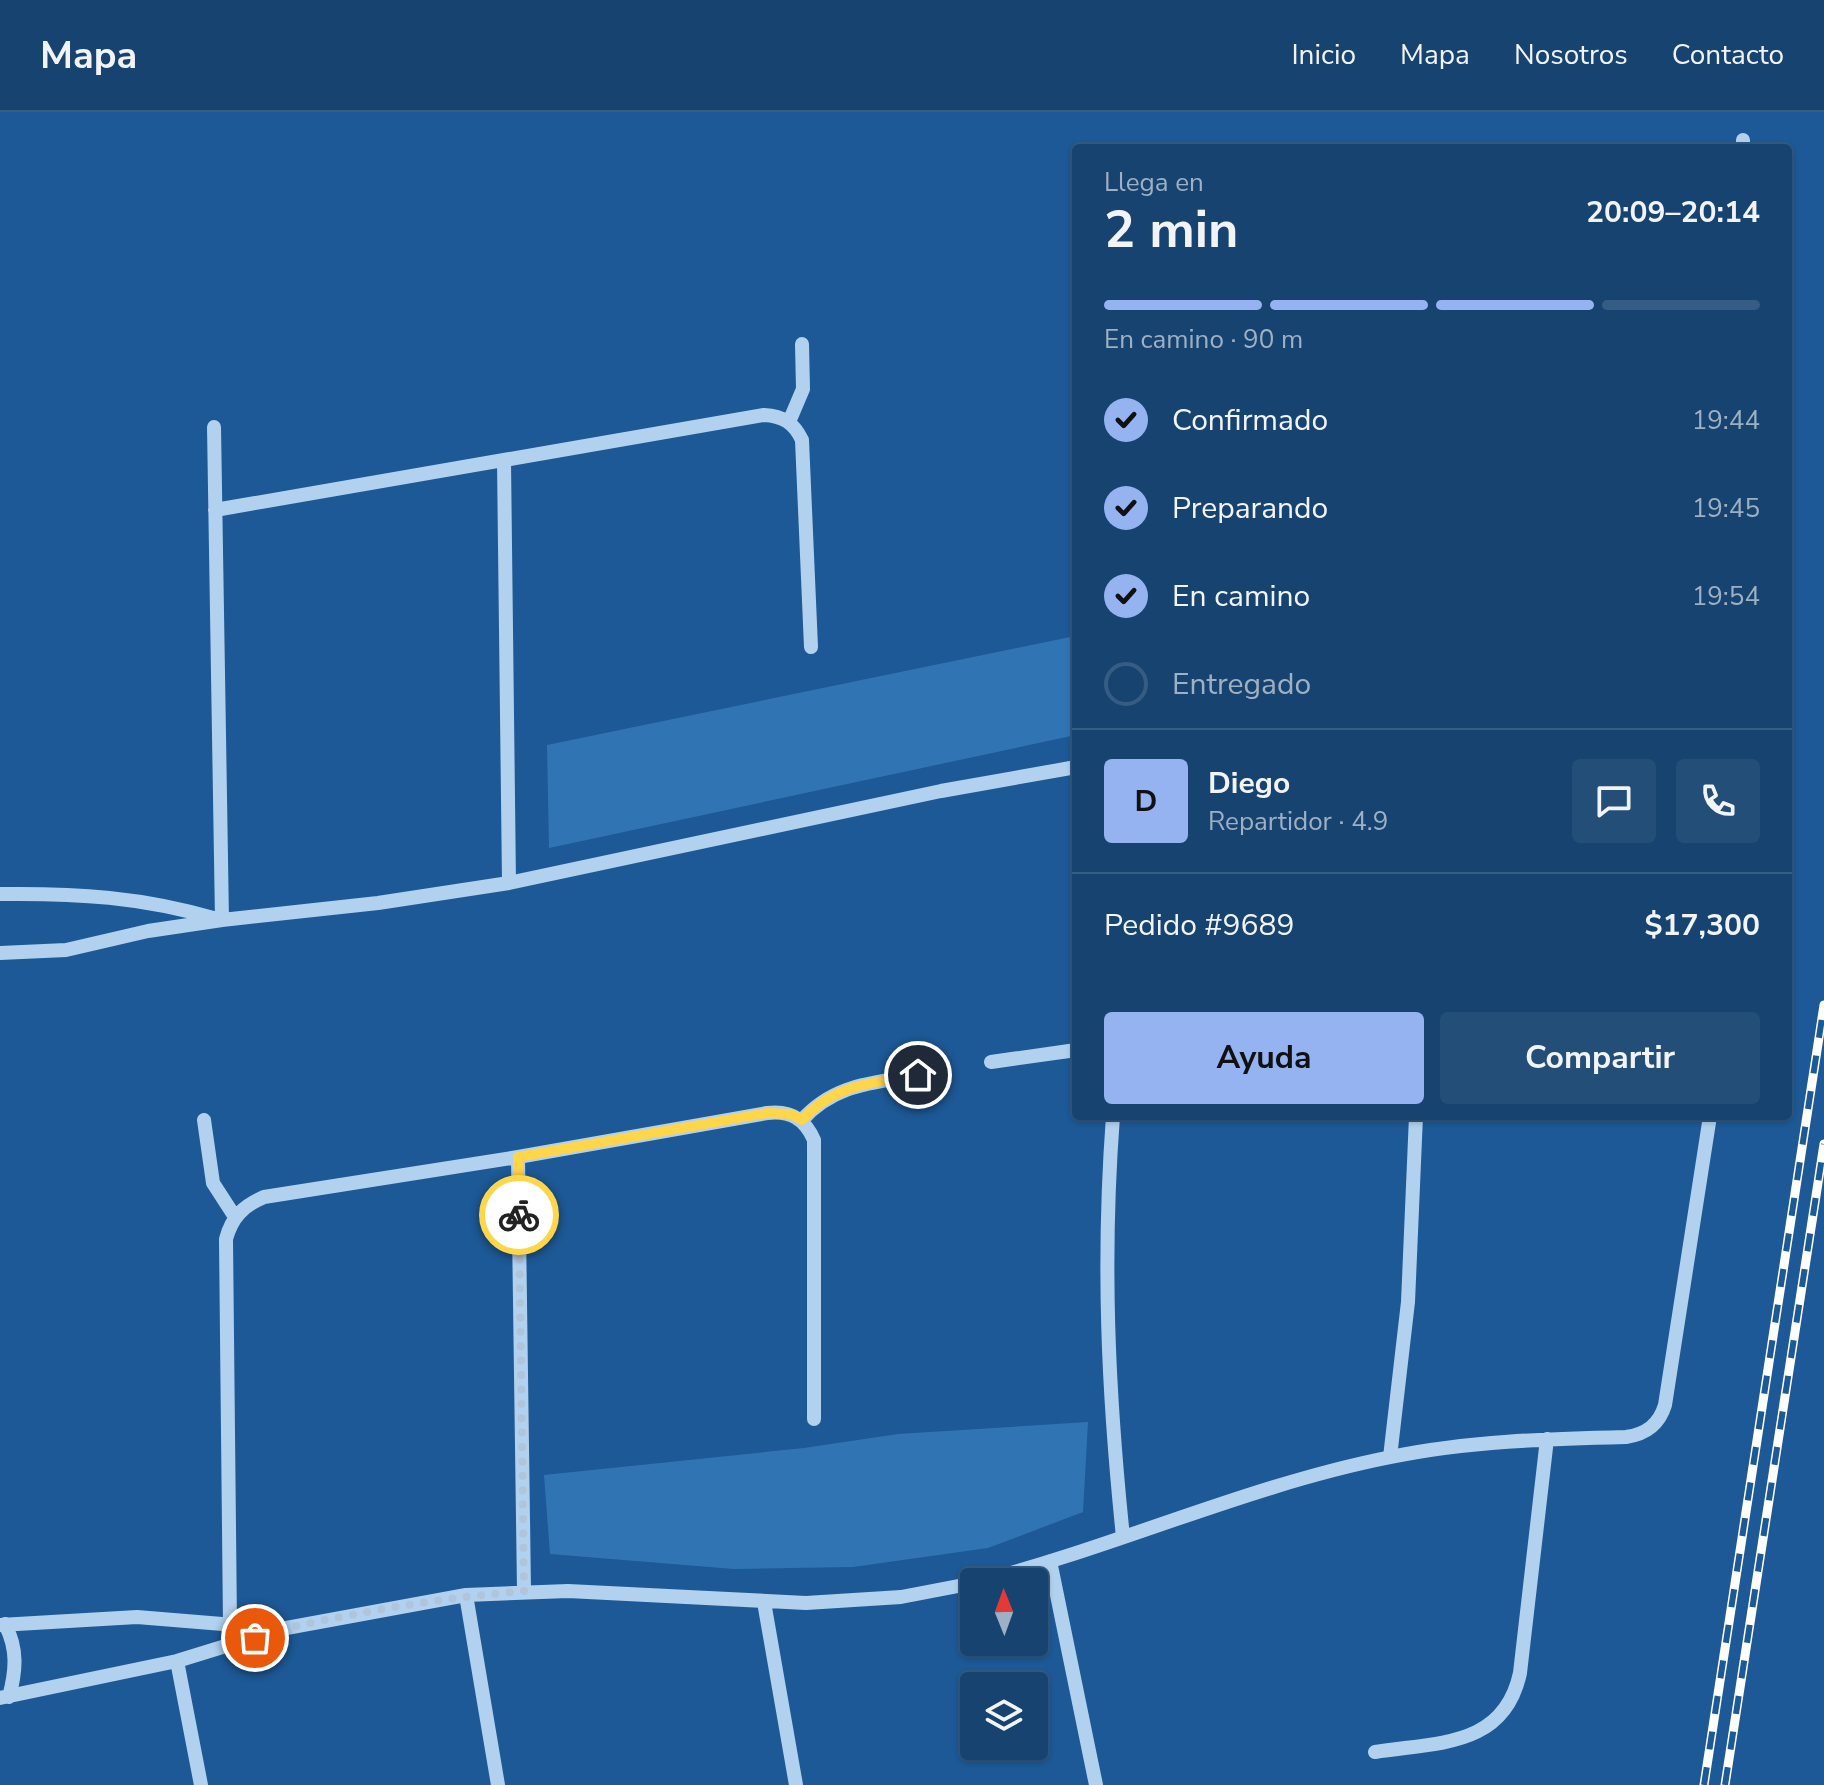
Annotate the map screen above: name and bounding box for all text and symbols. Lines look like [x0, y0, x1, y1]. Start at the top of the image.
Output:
text: Mapa [40, 30, 137, 81]
text: Inicio [1291, 36, 1356, 74]
text: Mapa [1400, 36, 1470, 74]
text: Nosotros [1514, 36, 1628, 74]
text: Contacto [1672, 36, 1784, 74]
text: Llega en [1104, 165, 1204, 200]
text: 20:09–20:14 [1586, 192, 1760, 233]
text: 2 min [1104, 194, 1239, 265]
text: En camino · 90 m [1104, 322, 1303, 357]
icon: check [1104, 398, 1148, 442]
text: Confirmado [1172, 400, 1328, 441]
text: 19:44 [1692, 403, 1760, 438]
icon: check [1104, 486, 1148, 530]
text: Preparando [1172, 488, 1328, 529]
text: 19:45 [1692, 491, 1760, 526]
icon: check [1104, 574, 1148, 618]
text: En camino [1172, 576, 1310, 617]
text: 19:54 [1692, 579, 1760, 614]
text: Entregado [1172, 664, 1311, 705]
button: chat [1572, 759, 1656, 843]
button: phone [1676, 759, 1760, 843]
text: Diego [1208, 763, 1290, 804]
text: D [1135, 781, 1157, 822]
text: Repartidor · 4.9 [1208, 804, 1388, 839]
text: Pedido #9689 [1104, 905, 1295, 946]
text: $17,300 [1645, 905, 1760, 946]
button: Ayuda [1104, 1012, 1424, 1104]
button: Compartir [1440, 1012, 1760, 1104]
pin [884, 1041, 952, 1109]
icon: home [896, 1053, 940, 1097]
courier [479, 1175, 559, 1255]
icon: bike [497, 1193, 541, 1237]
north arrow [960, 1568, 1048, 1656]
map controls [960, 1568, 1048, 1760]
pin [221, 1604, 289, 1672]
icon: bag [233, 1616, 277, 1660]
button: layers [960, 1672, 1048, 1760]

